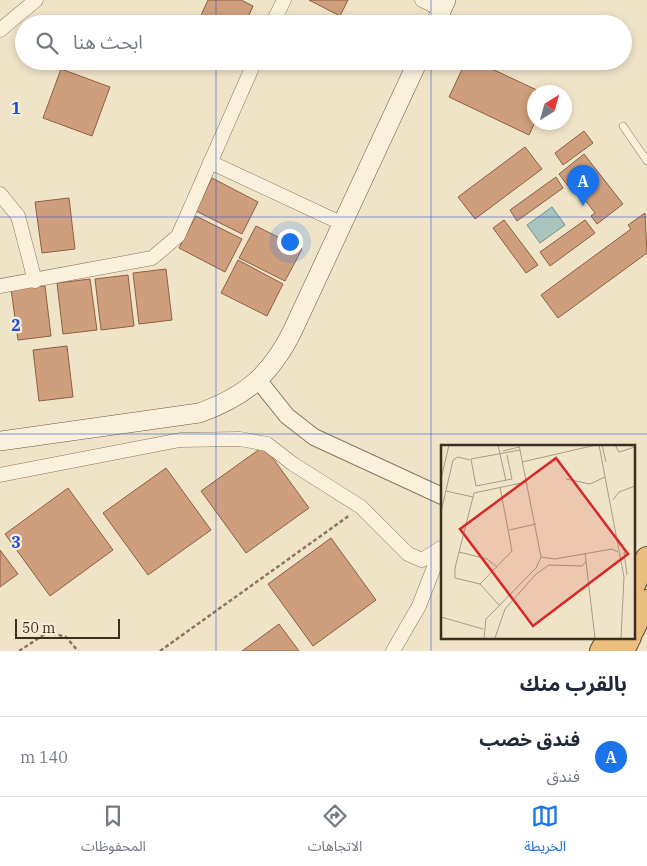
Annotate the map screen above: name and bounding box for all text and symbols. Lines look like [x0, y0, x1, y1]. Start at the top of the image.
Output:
search box [15, 15, 632, 70]
icon: search [33, 29, 61, 57]
text: ابحث هنا [73, 30, 143, 54]
north arrow [527, 85, 572, 130]
text: 1 [11, 98, 21, 118]
pin: A [567, 165, 599, 206]
your location [277, 229, 303, 255]
text: 2 [11, 315, 21, 335]
inset map [441, 445, 634, 638]
text: 3 [11, 532, 21, 552]
scale bar [15, 616, 120, 639]
text: 50 m [22, 619, 55, 637]
text: بالقرب منك [520, 669, 627, 697]
text: فندق خصب [479, 727, 580, 751]
text: 140 m [20, 747, 68, 767]
text: A [605, 747, 617, 767]
text: فندق [546, 766, 580, 786]
tab: المحفوظات [81, 802, 146, 861]
tab: الاتجاهات [308, 802, 362, 861]
tab: الخريطة [524, 802, 566, 861]

